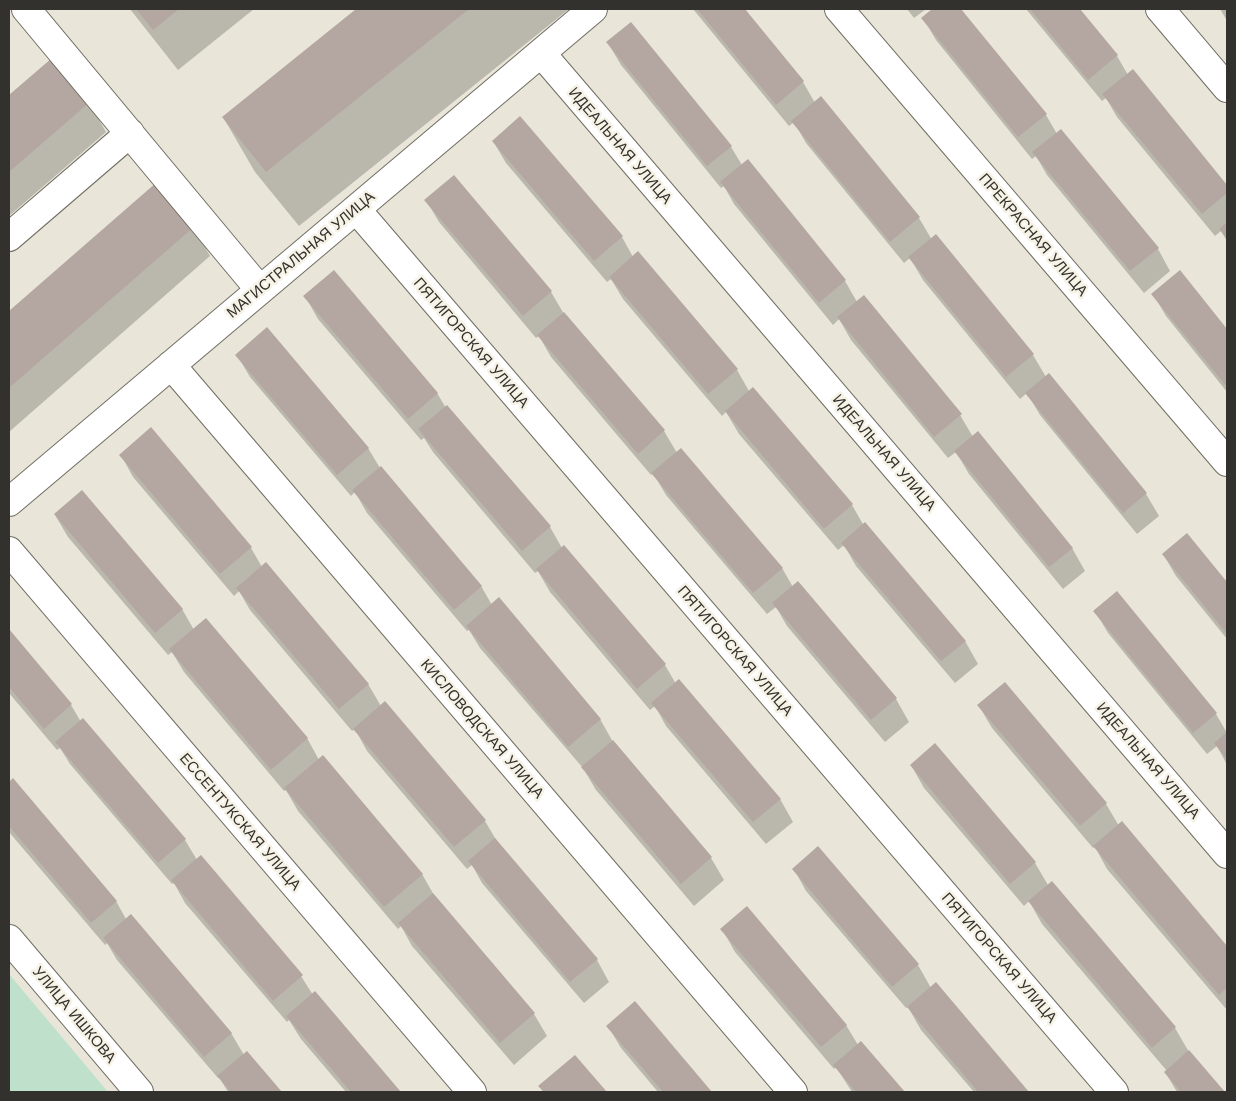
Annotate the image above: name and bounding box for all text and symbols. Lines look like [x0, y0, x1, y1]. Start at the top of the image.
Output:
street label: ИДЕАЛЬНАЯ УЛИЦА [564, 84, 676, 208]
street label: ПРЕКРАСНАЯ УЛИЦА [975, 170, 1091, 300]
street label: МАГИСТРАЛЬНАЯ УЛИЦА [223, 188, 379, 322]
street label: ПЯТИГОРСКАЯ УЛИЦА [410, 274, 532, 412]
street label: ИДЕАЛЬНАЯ УЛИЦА [828, 391, 940, 515]
street label: ПЯТИГОРСКАЯ УЛИЦА [674, 582, 796, 720]
street label: КИСЛОВОДСКАЯ УЛИЦА [417, 656, 547, 802]
street label: ИДЕАЛЬНАЯ УЛИЦА [1092, 699, 1204, 823]
street label: ЕССЕНТУКСКАЯ УЛИЦА [175, 750, 305, 894]
street label: ПЯТИГОРСКАЯ УЛИЦА [938, 889, 1060, 1027]
street label: УЛИЦА ИШКОВА [28, 963, 120, 1067]

